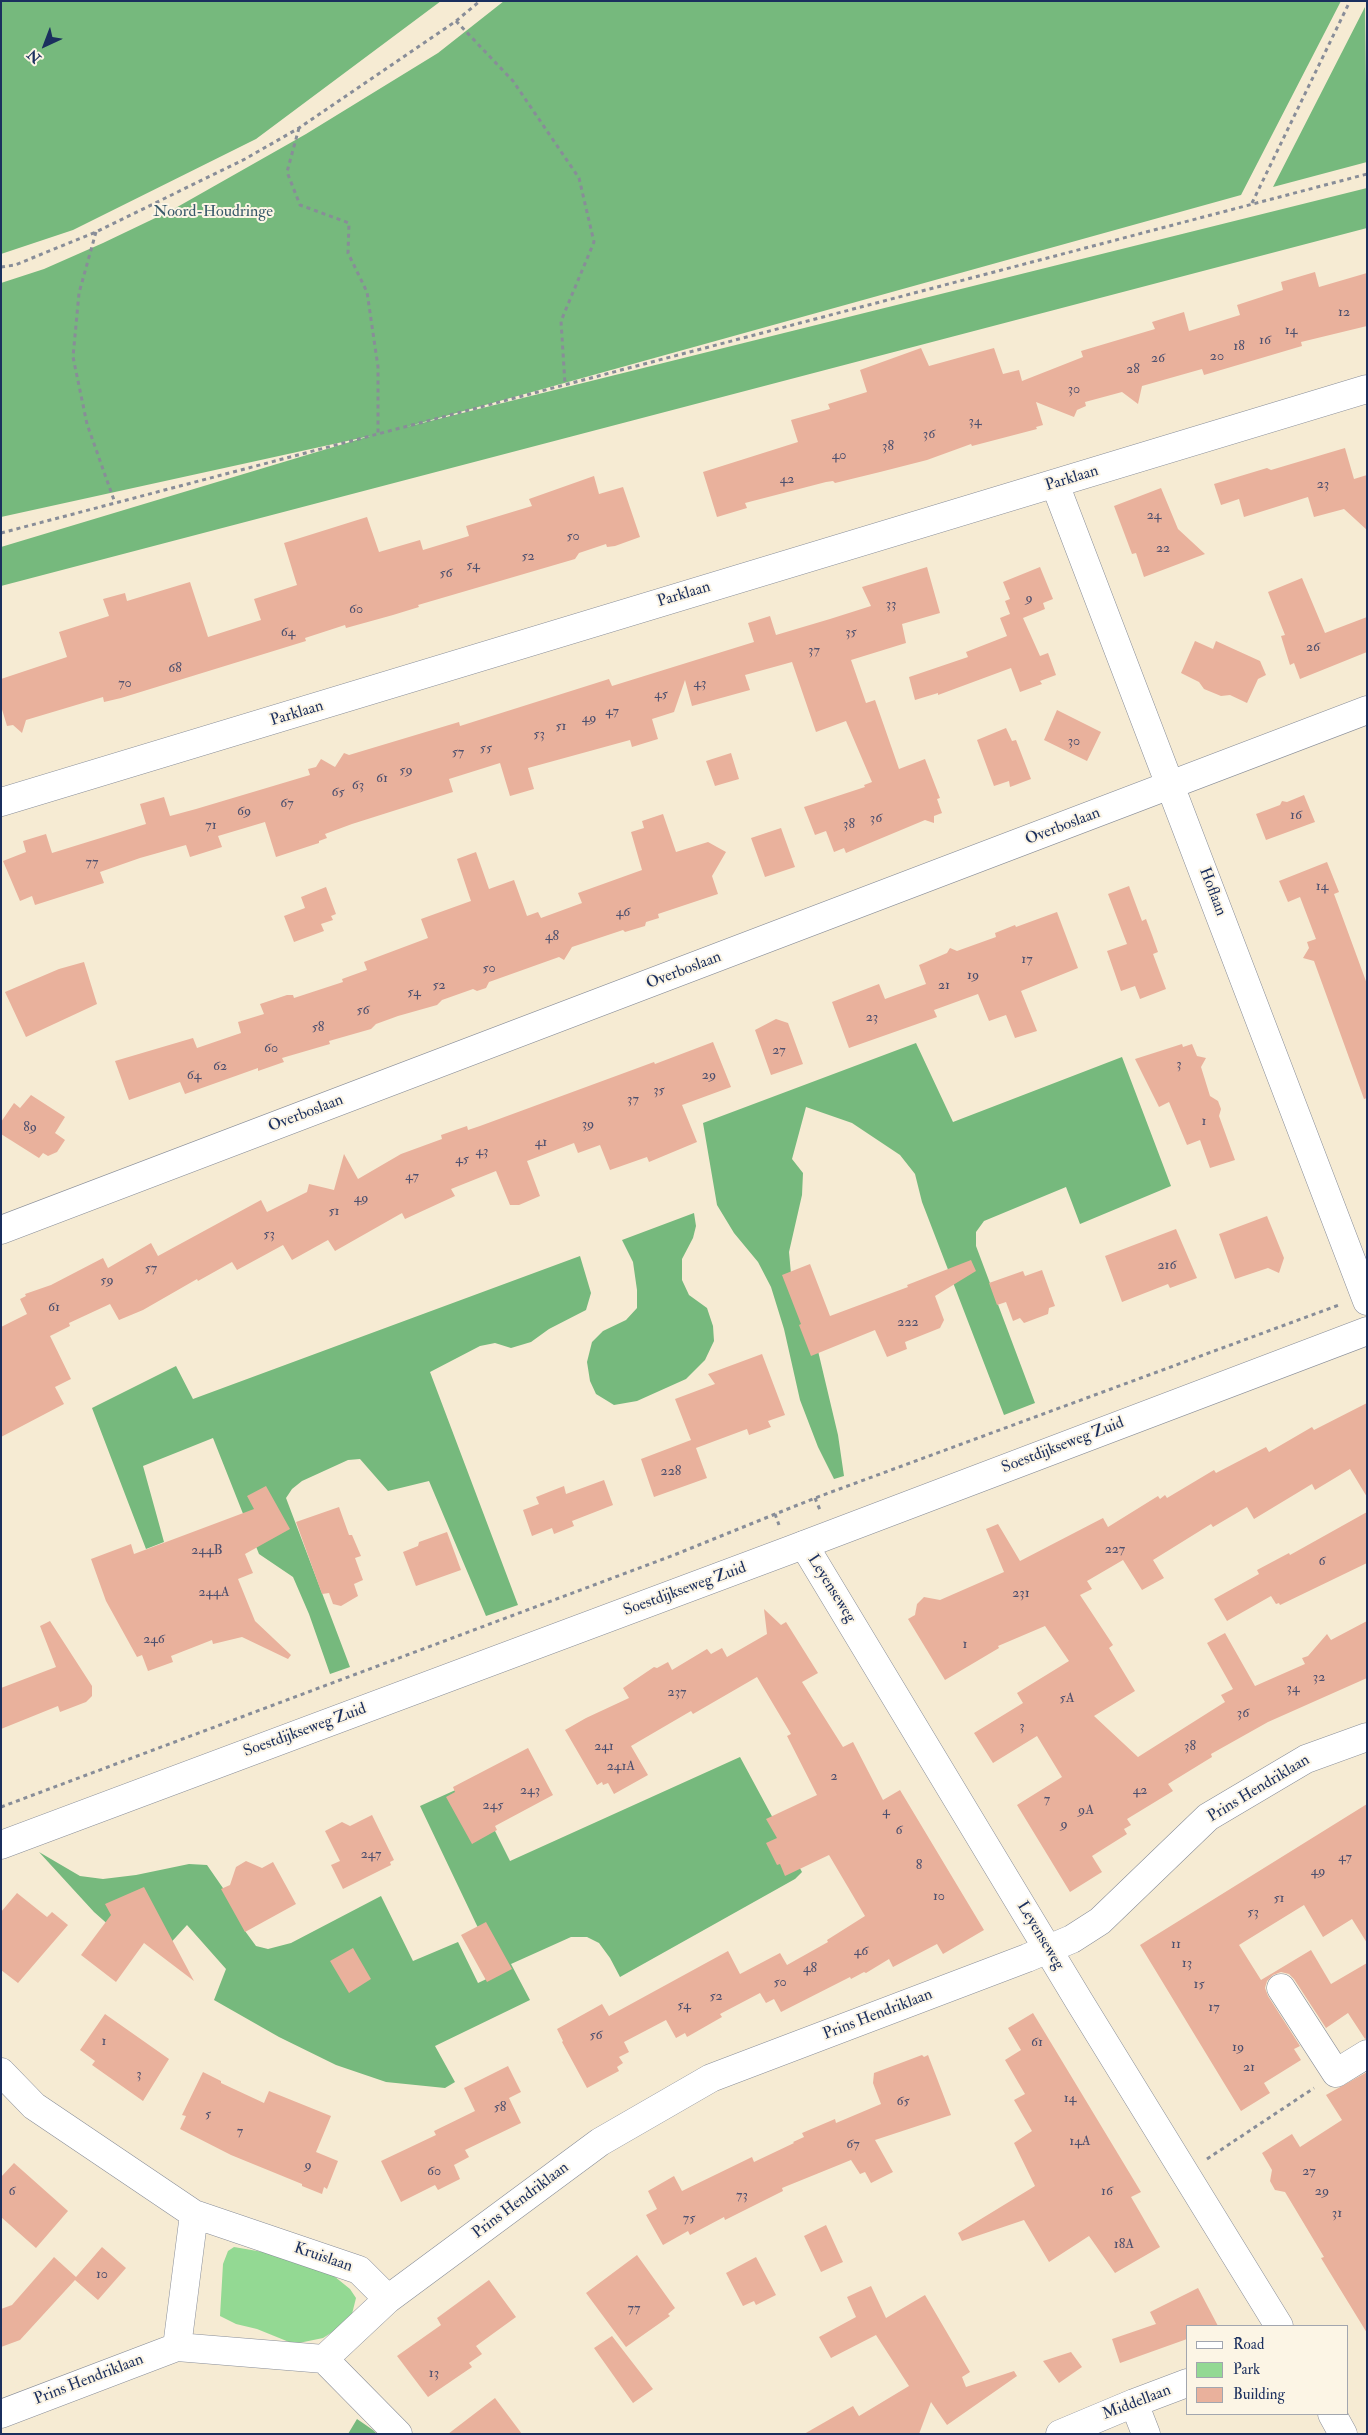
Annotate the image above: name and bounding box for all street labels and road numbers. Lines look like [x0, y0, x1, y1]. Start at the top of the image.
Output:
street label: Parklaan [1043, 462, 1101, 496]
street label: Parklaan [655, 578, 713, 612]
street label: Parklaan [268, 697, 326, 731]
street label: Overboslaan [1023, 804, 1103, 850]
street label: Hoflaan [1194, 865, 1230, 919]
street label: Overboslaan [644, 948, 724, 994]
street label: Overboslaan [266, 1091, 346, 1137]
street label: Soestdijkseweg Zuid [999, 1414, 1127, 1478]
street label: Leyenseweg [803, 1551, 859, 1627]
street label: Soestdijkseweg Zuid [621, 1559, 749, 1621]
street label: Soestdijkseweg Zuid [241, 1700, 369, 1762]
street label: Prins Hendriklaan [1204, 1751, 1314, 1827]
street label: Leyenseweg [1012, 1898, 1068, 1974]
street label: Prins Hendriklaan [821, 1985, 935, 2045]
street label: Prins Hendriklaan [469, 2159, 573, 2243]
street label: Kruislaan [291, 2239, 355, 2277]
street label: Prins Hendriklaan [32, 2350, 146, 2410]
street label: Middellaan [1100, 2381, 1174, 2425]

